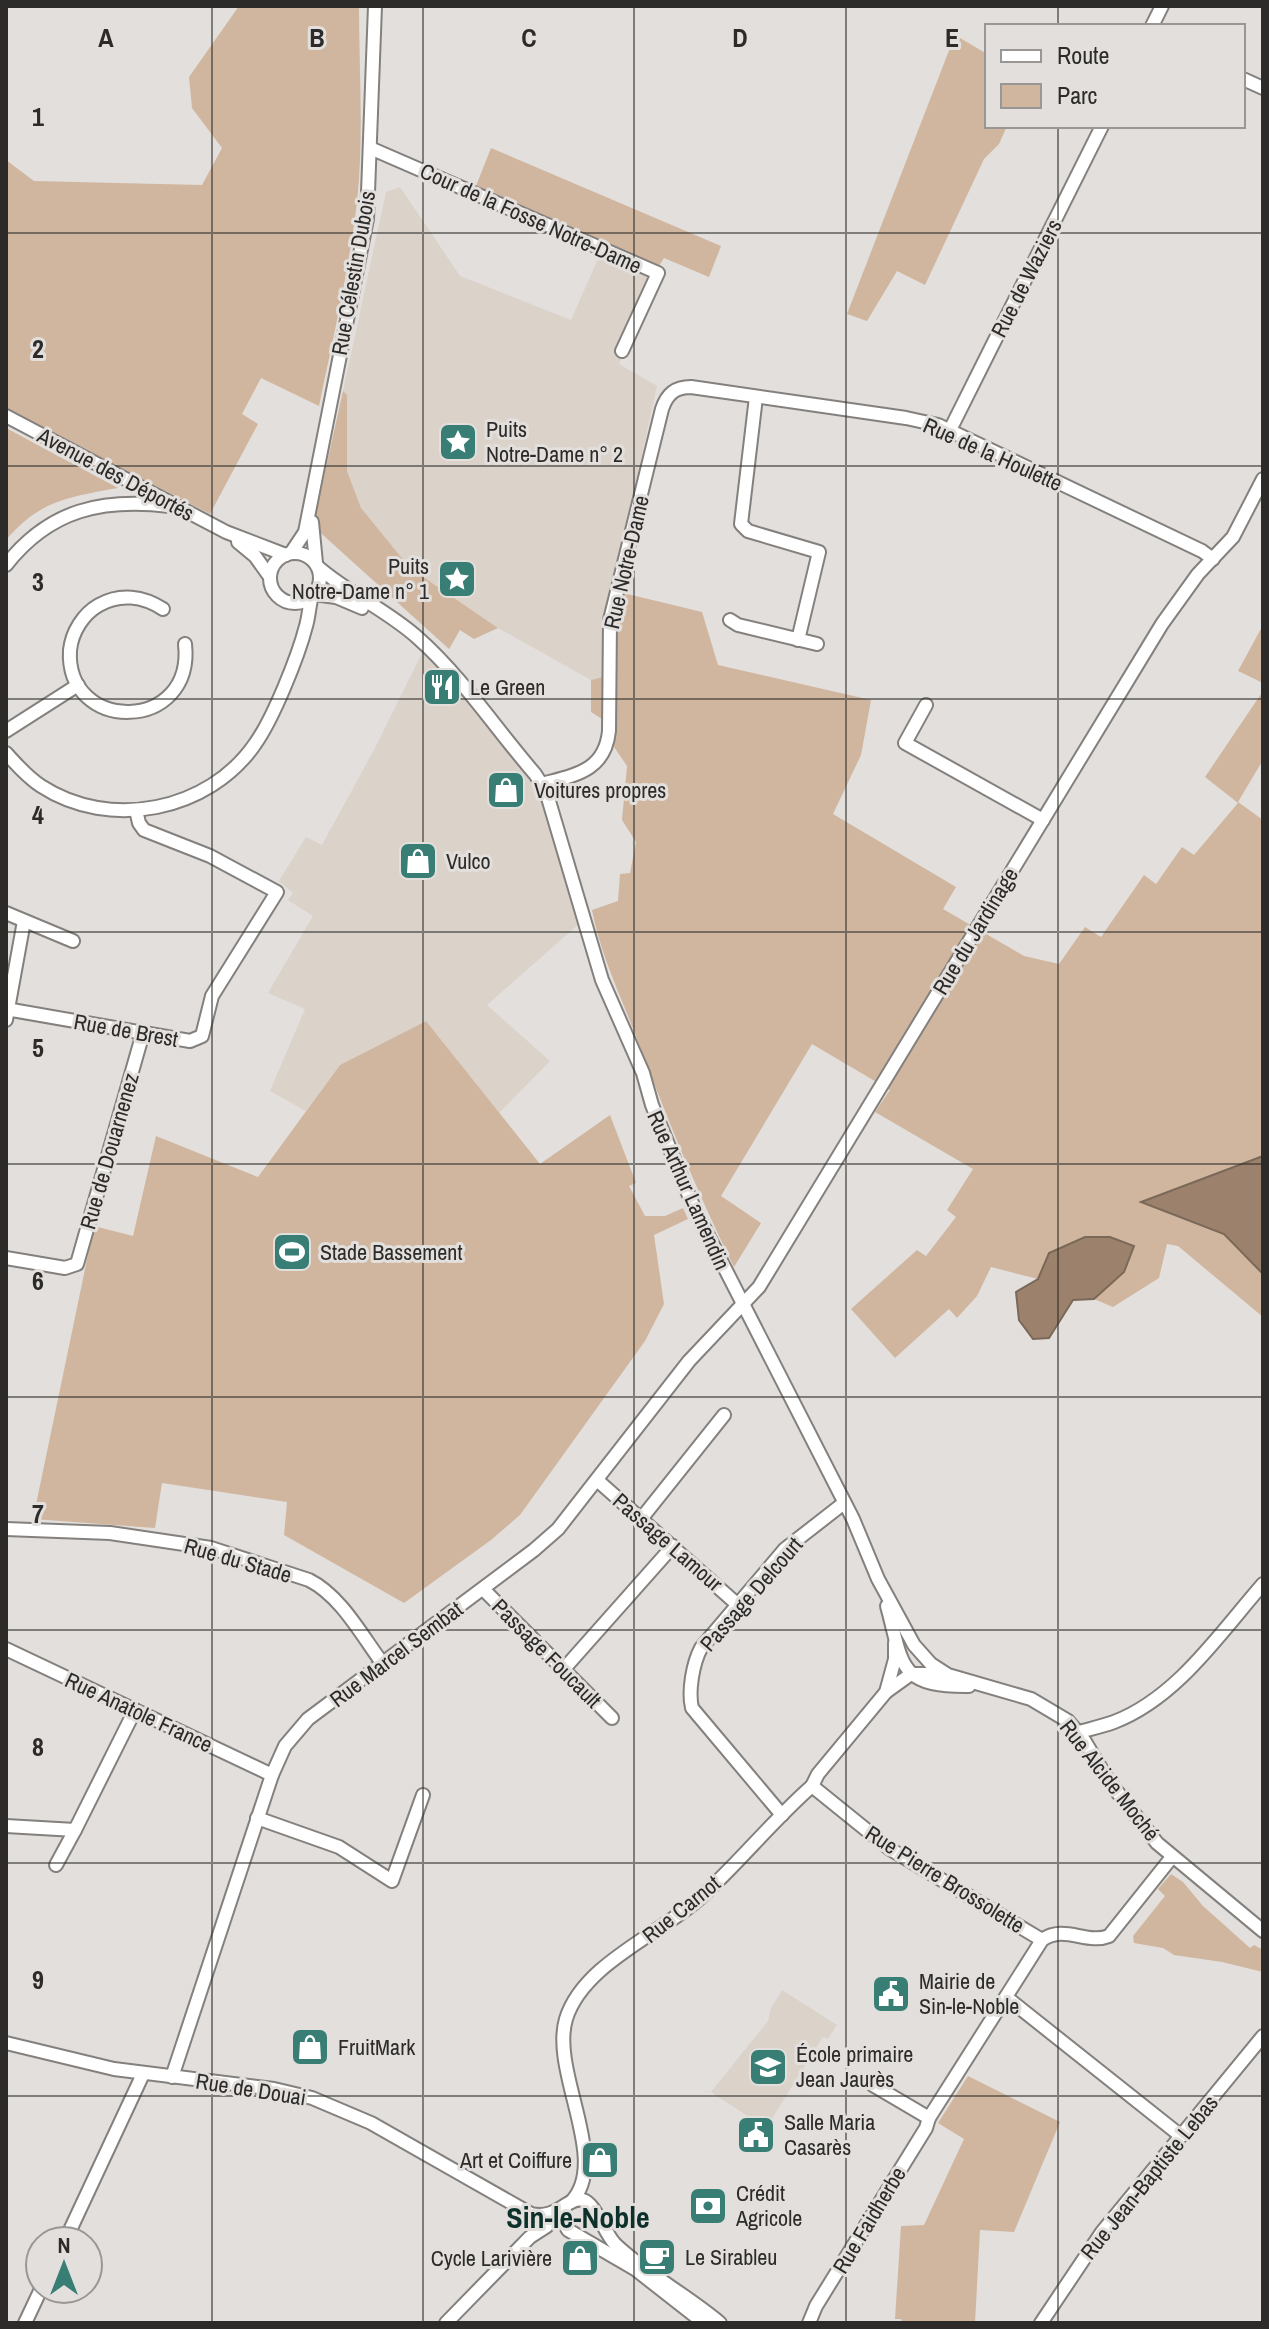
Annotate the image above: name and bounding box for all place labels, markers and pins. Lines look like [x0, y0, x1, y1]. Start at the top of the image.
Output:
place label: Puits Notre-Dame n° 2 [486, 414, 623, 469]
place icon: Puits Notre-Dame n° 2 [437, 421, 479, 463]
place label: Puits Notre-Dame n° 1 [292, 551, 429, 606]
place icon: Puits Notre-Dame n° 1 [436, 558, 478, 600]
restaurant icon: Le Green [421, 666, 463, 708]
place label: Le Green [470, 672, 545, 702]
shop icon: Voitures propres [485, 769, 527, 811]
place label: Voitures propres [534, 775, 666, 805]
shop icon: Vulco [397, 840, 439, 882]
place label: Vulco [446, 846, 490, 876]
sports icon: Stade Bassement [271, 1231, 313, 1273]
place label: Stade Bassement [320, 1237, 462, 1267]
place label: Mairie de Sin-le-Noble [919, 1966, 1019, 2021]
public building icon: Mairie de Sin-le-Noble [870, 1973, 912, 2015]
shop icon: FruitMark [289, 2026, 331, 2068]
place label: FruitMark [338, 2032, 416, 2062]
place label: École primaire Jean Jaurès [796, 2039, 913, 2094]
school or university icon: École primaire Jean Jaurès [747, 2046, 789, 2088]
place label: Salle Maria Casarès [784, 2107, 875, 2162]
public building icon: Salle Maria Casarès [735, 2114, 777, 2156]
shop icon: Art et Coiffure [579, 2139, 621, 2181]
place label: Art et Coiffure [459, 2145, 572, 2175]
place label: Crédit Agricole [735, 2178, 802, 2233]
bank icon: Crédit Agricole [687, 2185, 729, 2227]
cafe icon: Le Sirableu [636, 2236, 678, 2278]
shop icon: Cycle Larivière [559, 2237, 601, 2279]
place label: Le Sirableu [685, 2242, 777, 2272]
place label: Cycle Larivière [431, 2243, 552, 2273]

